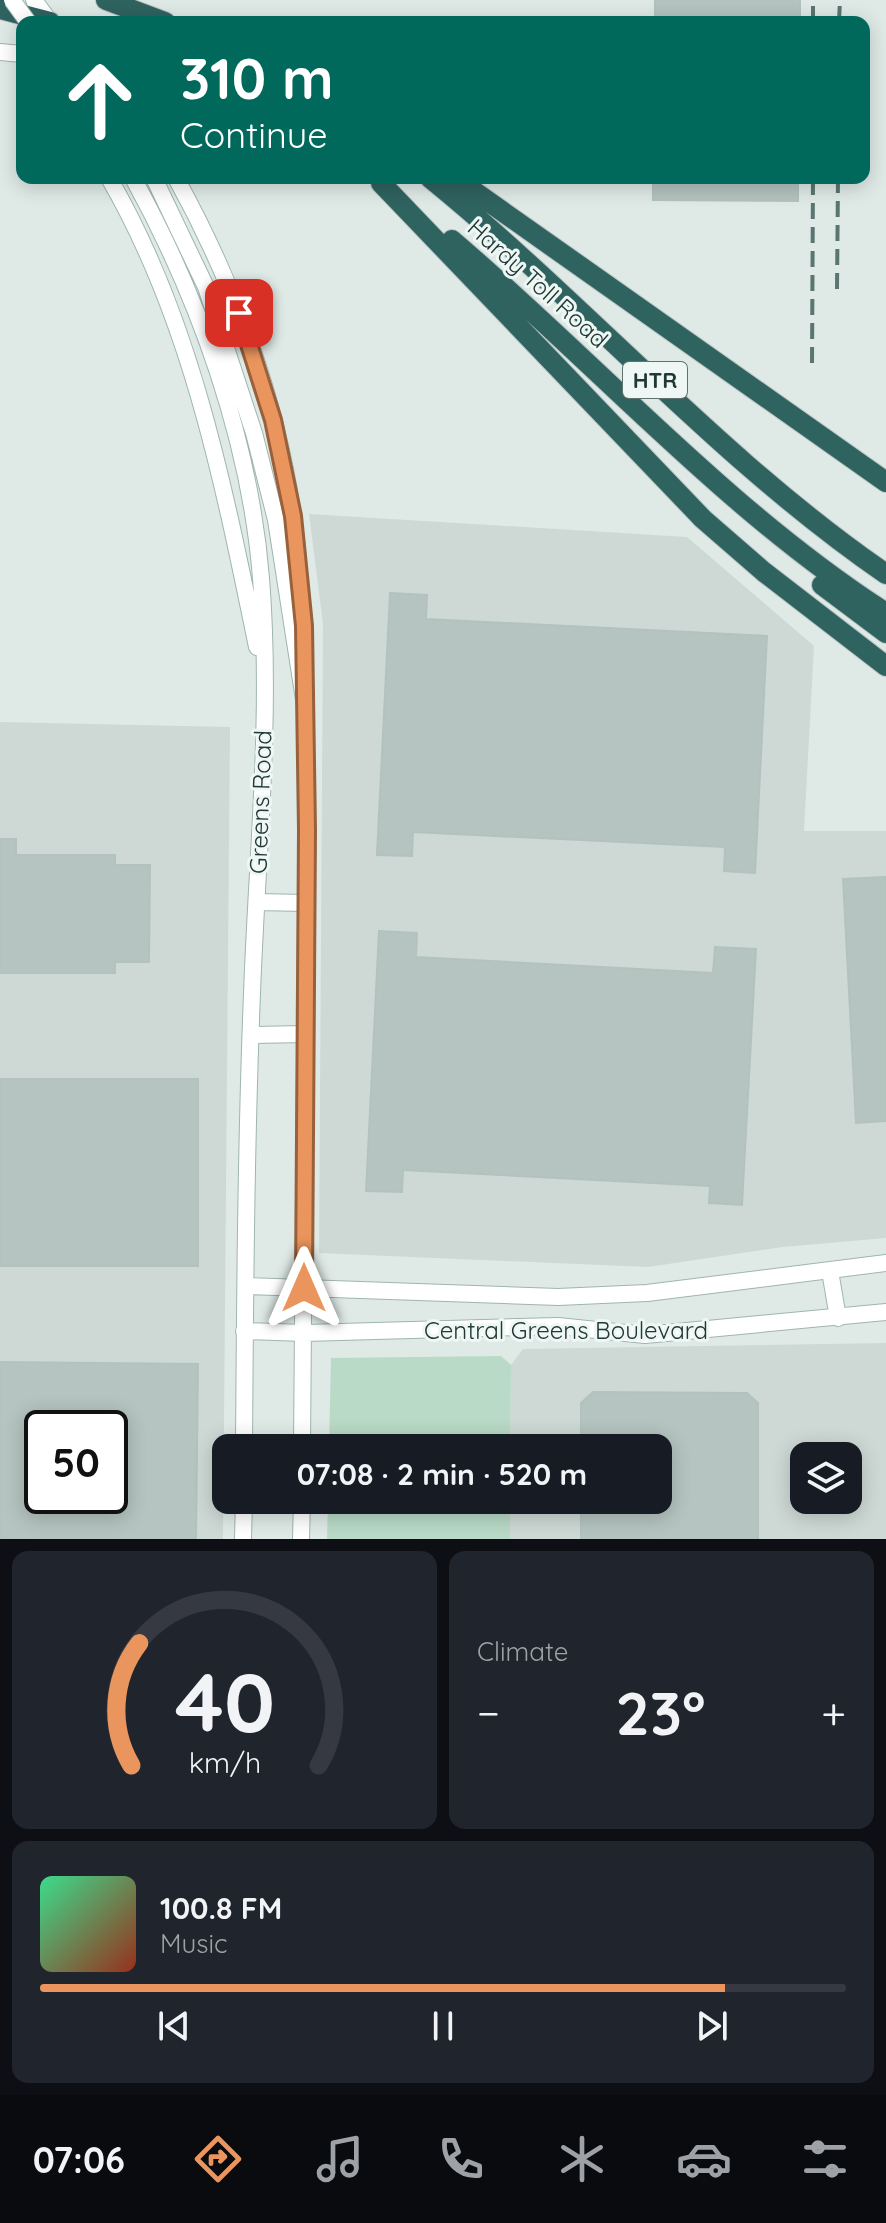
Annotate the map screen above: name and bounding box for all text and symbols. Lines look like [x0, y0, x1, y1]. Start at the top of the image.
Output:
text: 310 m [180, 43, 334, 113]
icon: ahead [48, 48, 152, 152]
text: Continue [180, 112, 328, 157]
street label: Hardy Toll Road [462, 212, 614, 354]
pin [205, 279, 273, 347]
icon: arrive [217, 291, 261, 335]
road number: HTR [623, 362, 687, 398]
street label: Greens Road [243, 730, 277, 874]
position arrow [262, 1246, 346, 1330]
street label: Central Greens Boulevard [424, 1315, 708, 1345]
speed limit sign: 50 [24, 1410, 128, 1514]
map controls [790, 1442, 862, 1514]
button: layers [790, 1442, 862, 1514]
text: 07:08 · 2 min · 520 m [297, 1455, 587, 1493]
text: Climate [477, 1635, 568, 1668]
text: 40 [175, 1649, 275, 1753]
text: 23° [616, 1675, 706, 1750]
text: − [477, 1685, 500, 1740]
text: + [821, 1685, 846, 1740]
text: km/h [188, 1744, 261, 1780]
text: 100.8 FM [160, 1889, 282, 1927]
text: Music [160, 1927, 228, 1960]
icon: previous [152, 2004, 196, 2048]
icon: pause [421, 2004, 465, 2048]
icon: next [690, 2004, 734, 2048]
icon: directions [190, 2131, 246, 2187]
icon: music [312, 2131, 368, 2187]
icon: phone [433, 2131, 489, 2187]
icon: climate [554, 2131, 610, 2187]
icon: car [676, 2131, 732, 2187]
icon: filters [797, 2131, 853, 2187]
text: 07:06 [33, 2137, 125, 2182]

